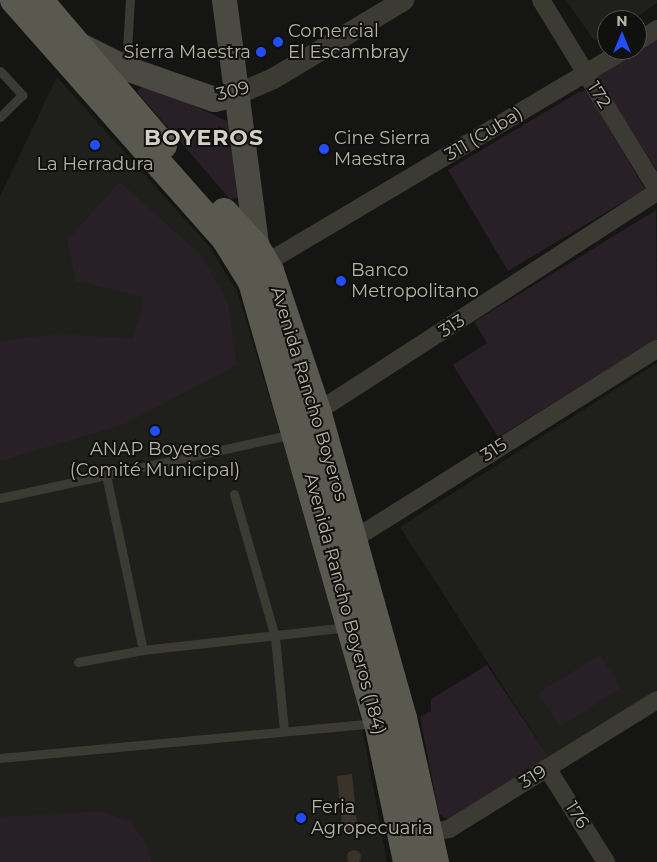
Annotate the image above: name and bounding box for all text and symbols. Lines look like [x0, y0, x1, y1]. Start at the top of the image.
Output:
north arrow [597, 10, 647, 60]
text: N [616, 12, 628, 30]
place label: Comercial El Escambray [288, 21, 409, 64]
marker: Comercial El Escambray [272, 36, 284, 48]
place label: Sierra Maestra [123, 41, 251, 63]
marker: Sierra Maestra [255, 46, 267, 58]
street label: 309 [214, 77, 252, 105]
street label: 172 [583, 78, 615, 112]
street label: 311 (Cuba) [441, 102, 527, 166]
district label: BOYEROS [143, 125, 265, 151]
place label: Cine Sierra Maestra [334, 128, 430, 170]
marker: La Herradura [89, 139, 101, 151]
marker: Cine Sierra Maestra [318, 143, 330, 155]
place label: La Herradura [36, 153, 154, 175]
place label: Banco Metropolitano [351, 260, 479, 302]
marker: Banco Metropolitano [335, 275, 347, 287]
street label: Avenida Rancho Boyeros [266, 284, 352, 504]
street label: 313 [435, 310, 469, 342]
marker: ANAP Boyeros (Comité Municipal) [149, 425, 161, 437]
street label: 315 [477, 434, 511, 466]
place label: ANAP Boyeros (Comité Municipal) [70, 439, 240, 482]
street label: Avenida Rancho Boyeros (184) [300, 471, 390, 737]
street label: 319 [516, 761, 550, 793]
place label: Feria Agropecuaria [311, 797, 433, 840]
street label: 176 [561, 798, 593, 832]
marker: Feria Agropecuaria [295, 812, 307, 824]

